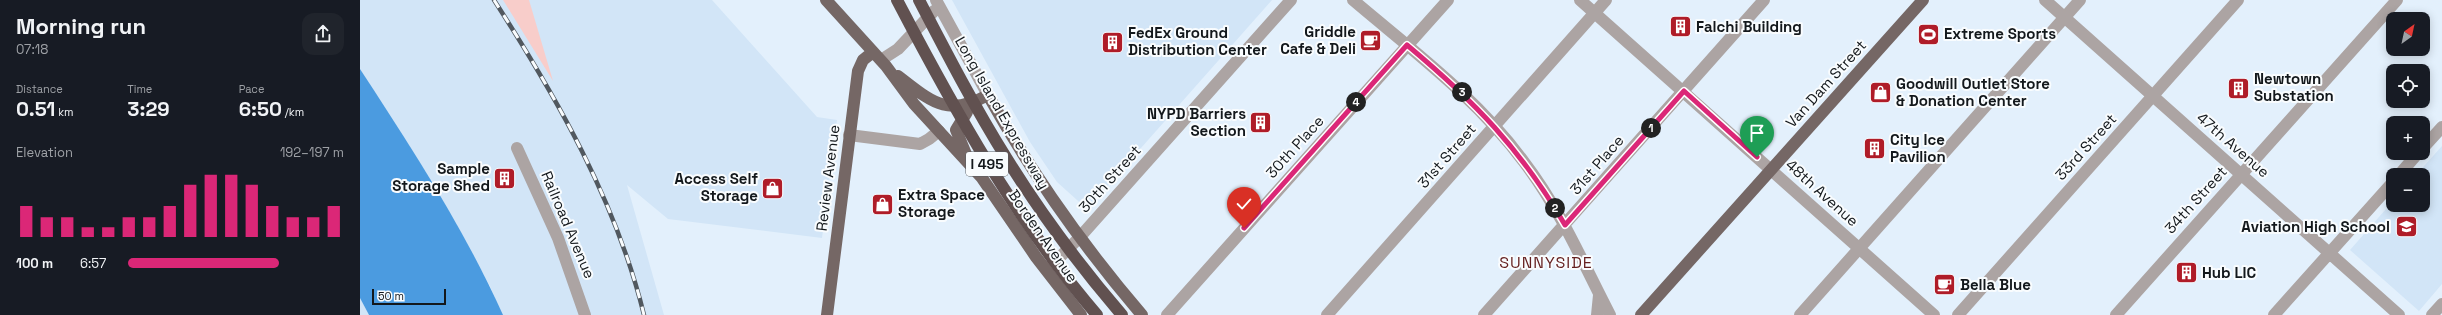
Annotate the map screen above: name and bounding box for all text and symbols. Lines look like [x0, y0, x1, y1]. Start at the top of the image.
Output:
text: Morning run [16, 12, 146, 40]
north arrow [2386, 12, 2430, 56]
map controls [2386, 12, 2430, 212]
button: share [302, 13, 344, 55]
building icon: Falchi Building [1667, 14, 1693, 40]
place label: Falchi Building [1696, 17, 1802, 36]
sports icon: Extreme Sports [1916, 21, 1942, 47]
place label: Griddle Cafe & Deli [1280, 22, 1356, 58]
place label: FedEx Ground Distribution Center [1128, 23, 1267, 59]
place label: Extreme Sports [1944, 24, 2056, 43]
cafe icon: Griddle Cafe & Deli [1358, 28, 1384, 54]
building icon: FedEx Ground Distribution Center [1099, 29, 1125, 55]
street label: Long Island Expressway [951, 33, 1054, 192]
street label: Van Dam Street [1781, 36, 1870, 131]
text: 07:18 [16, 41, 48, 58]
button: locate [2386, 64, 2430, 108]
place label: Newtown Substation [2254, 69, 2334, 105]
place label: Goodwill Outlet Store & Donation Center [1896, 74, 2050, 110]
building icon: Newtown Substation [2226, 75, 2252, 101]
shop icon: Goodwill Outlet Store & Donation Center [1868, 80, 1894, 106]
text: Distance [16, 82, 63, 96]
text: Time [127, 82, 152, 96]
text: Pace [239, 82, 264, 96]
pin: 3 [1452, 82, 1472, 102]
text: 3 [1459, 85, 1465, 99]
pin: 4 [1346, 92, 1366, 112]
text: 4 [1353, 95, 1360, 109]
text: 0.51 [16, 96, 55, 122]
text: 3:29 [127, 96, 170, 122]
text: 6:50 [239, 96, 282, 122]
place label: NYPD Barriers Section [1147, 104, 1246, 140]
text: km [55, 105, 74, 119]
text: /km [282, 105, 304, 119]
street label: 47th Avenue [2193, 108, 2274, 181]
street label: 33rd Street [2051, 109, 2120, 184]
building icon: NYPD Barriers Section [1248, 110, 1274, 136]
street label: 30th Place [1262, 111, 1328, 182]
pin [1740, 116, 1774, 157]
button: + [2386, 116, 2430, 160]
pin: 1 [1641, 118, 1661, 138]
street label: 31st Street [1413, 119, 1480, 192]
text: 1 [1649, 121, 1653, 135]
icon: arrive [1746, 122, 1768, 144]
street label: Review Avenue [812, 123, 843, 232]
place label: City Ice Pavilion [1890, 130, 1946, 166]
street label: 31st Place [1566, 131, 1628, 198]
building icon: City Ice Pavilion [1862, 136, 1888, 162]
street label: 30th Street [1074, 141, 1145, 216]
text: Elevation [16, 144, 73, 161]
text: 192–197 m [280, 144, 344, 161]
road number: I 495 [966, 152, 1008, 176]
street label: 48th Avenue [1782, 155, 1863, 230]
place label: Sample Storage Shed [392, 159, 490, 195]
street label: 34th Street [2160, 162, 2231, 237]
building icon: Sample Storage Shed [492, 165, 518, 191]
street label: Railroad Avenue [537, 168, 600, 281]
button: − [2386, 168, 2430, 212]
place label: Access Self Storage [674, 169, 758, 205]
shop icon: Access Self Storage [760, 175, 786, 201]
place label: Extra Space Storage [898, 185, 985, 221]
street label: Borden Avenue [1004, 186, 1083, 286]
pin [1227, 187, 1261, 228]
shop icon: Extra Space Storage [870, 191, 896, 217]
icon: check [1233, 193, 1255, 215]
pin: 2 [1545, 198, 1565, 218]
text: 2 [1552, 201, 1558, 215]
school or university icon: Aviation High School [2393, 214, 2419, 240]
place label: Aviation High School [2241, 217, 2390, 236]
district label: SUNNYSIDE [1499, 252, 1593, 273]
text: 100 m [16, 255, 53, 272]
text: 6:57 [80, 255, 106, 272]
building icon: Hub LIC [2174, 260, 2200, 286]
place label: Hub LIC [2202, 263, 2257, 282]
cafe icon: Bella Blue [1932, 272, 1958, 298]
place label: Bella Blue [1960, 275, 2031, 294]
scale bar [372, 287, 446, 306]
text: 50 m [378, 289, 404, 303]

